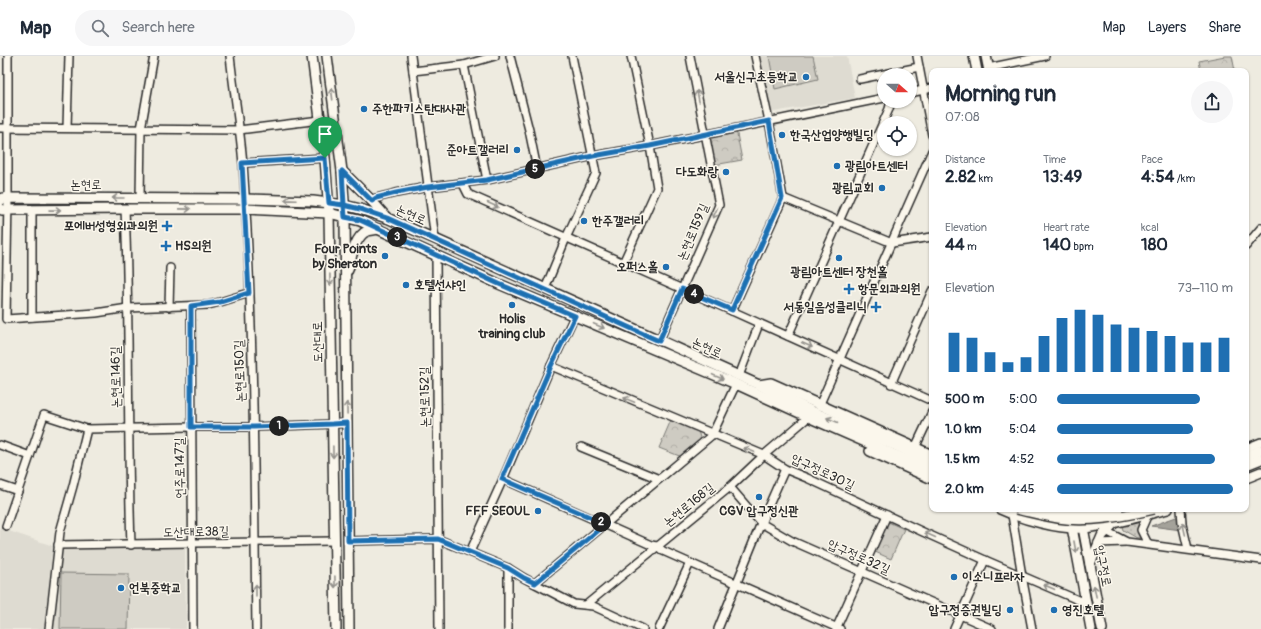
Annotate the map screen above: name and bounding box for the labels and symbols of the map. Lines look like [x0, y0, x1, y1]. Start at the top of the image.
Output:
north arrow [877, 68, 917, 108]
place label: 서울신구초등학교 [714, 69, 798, 85]
marker: 서울신구초등학교 [801, 72, 811, 82]
one-way arrow [328, 88, 336, 101]
one-way arrow [694, 89, 702, 102]
place label: 주한파키스탄대사관 [372, 101, 467, 117]
marker: 주한파키스탄대사관 [359, 104, 369, 114]
pin [308, 117, 342, 158]
place label: 한국산업양행빌딩 [789, 127, 874, 143]
marker: 한국산업양행빌딩 [777, 130, 787, 140]
place label: 준아트갤러리 [446, 142, 509, 158]
marker: 준아트갤러리 [512, 145, 522, 155]
place label: 광림아트센터 [845, 158, 908, 174]
pin: 5 [525, 159, 545, 179]
marker: 광림아트센터 [832, 161, 842, 171]
place label: 다도화랑 [675, 164, 720, 180]
marker: 다도화랑 [721, 167, 731, 177]
street label: 논현로 [70, 177, 102, 193]
place label: 광림교회 [832, 180, 874, 196]
marker: 광림교회 [877, 183, 887, 193]
one-way arrow [112, 194, 125, 202]
one-way arrow [284, 197, 297, 204]
street label: 논현로 [393, 201, 429, 229]
street label: 논현로159길 [674, 201, 712, 263]
one-way arrow [486, 202, 498, 209]
one-way arrow [178, 205, 191, 213]
one-way arrow [48, 206, 61, 214]
one-way arrow [711, 207, 719, 219]
place label: 한주갤러리 [591, 213, 644, 229]
marker: 한주갤러리 [579, 216, 589, 226]
place label: 포에버성형외과의원 [64, 218, 158, 234]
marker: 포에버성형외과의원 [161, 220, 173, 232]
pin: 3 [387, 227, 407, 247]
place label: HS의원 [175, 238, 212, 254]
marker: HS의원 [160, 240, 172, 252]
place label: Four Points by Sheraton [312, 241, 378, 272]
marker: Four Points by Sheraton [380, 251, 390, 261]
marker: 광림아트센터 장천홀 [834, 253, 844, 263]
place label: 오퍼스홀 [616, 259, 659, 275]
marker: 오퍼스홀 [661, 262, 671, 272]
place label: 광림아트센터 장천홀 [791, 264, 888, 280]
one-way arrow [326, 273, 334, 286]
place label: 호텔선샤인 [414, 277, 466, 293]
marker: 호텔선샤인 [401, 280, 411, 290]
place label: 항문외과의원 [857, 281, 921, 297]
marker: 항문외과의원 [843, 283, 855, 295]
pin: 4 [684, 284, 704, 304]
place label: 서동일음성클리닉 [783, 299, 867, 315]
marker: Holis training club [507, 300, 517, 310]
marker: 서동일음성클리닉 [870, 301, 882, 313]
place label: Holis training club [478, 311, 546, 342]
street label: 도산대로 [310, 321, 326, 363]
one-way arrow [592, 323, 604, 330]
street label: 논현로 [689, 334, 725, 362]
street label: 논현로150길 [231, 339, 249, 403]
one-way arrow [801, 342, 813, 349]
street label: 논현로146길 [107, 346, 125, 408]
street label: 논현로152길 [416, 366, 434, 428]
one-way arrow [712, 374, 724, 381]
one-way arrow [624, 395, 636, 403]
one-way arrow [343, 402, 351, 415]
one-way arrow [827, 415, 839, 423]
pin: 1 [269, 416, 289, 436]
street label: 언주로147길 [171, 437, 189, 499]
one-way arrow [329, 445, 337, 458]
one-way arrow [744, 445, 756, 453]
street label: 압구정로30길 [789, 450, 857, 494]
street label: 논현로168길 [660, 480, 718, 530]
marker: CGV 압구정신관 [754, 492, 764, 502]
place label: FFF SEOUL [465, 503, 531, 519]
place label: CGV 압구정신관 [719, 503, 799, 519]
marker: FFF SEOUL [533, 506, 543, 516]
pin: 2 [591, 512, 611, 532]
street label: 도산대로38길 [163, 523, 229, 541]
one-way arrow [1179, 523, 1187, 536]
one-way arrow [924, 531, 936, 538]
street label: 압구정로32길 [825, 536, 893, 578]
one-way arrow [1071, 540, 1079, 553]
street label: 압구정로 [1091, 544, 1115, 588]
place label: 이소니프라자 [962, 569, 1025, 585]
marker: 이소니프라자 [949, 572, 959, 582]
one-way arrow [331, 575, 339, 588]
place label: 언북중학교 [129, 580, 181, 596]
marker: 언북중학교 [116, 583, 126, 593]
one-way arrow [1043, 583, 1055, 591]
one-way arrow [252, 584, 260, 597]
one-way arrow [1090, 585, 1098, 598]
place label: 압구정증권빌딩 [929, 602, 1002, 618]
place label: 영진호텔 [1062, 602, 1104, 618]
marker: 압구정증권빌딩 [1005, 605, 1015, 615]
marker: 영진호텔 [1049, 605, 1059, 615]

